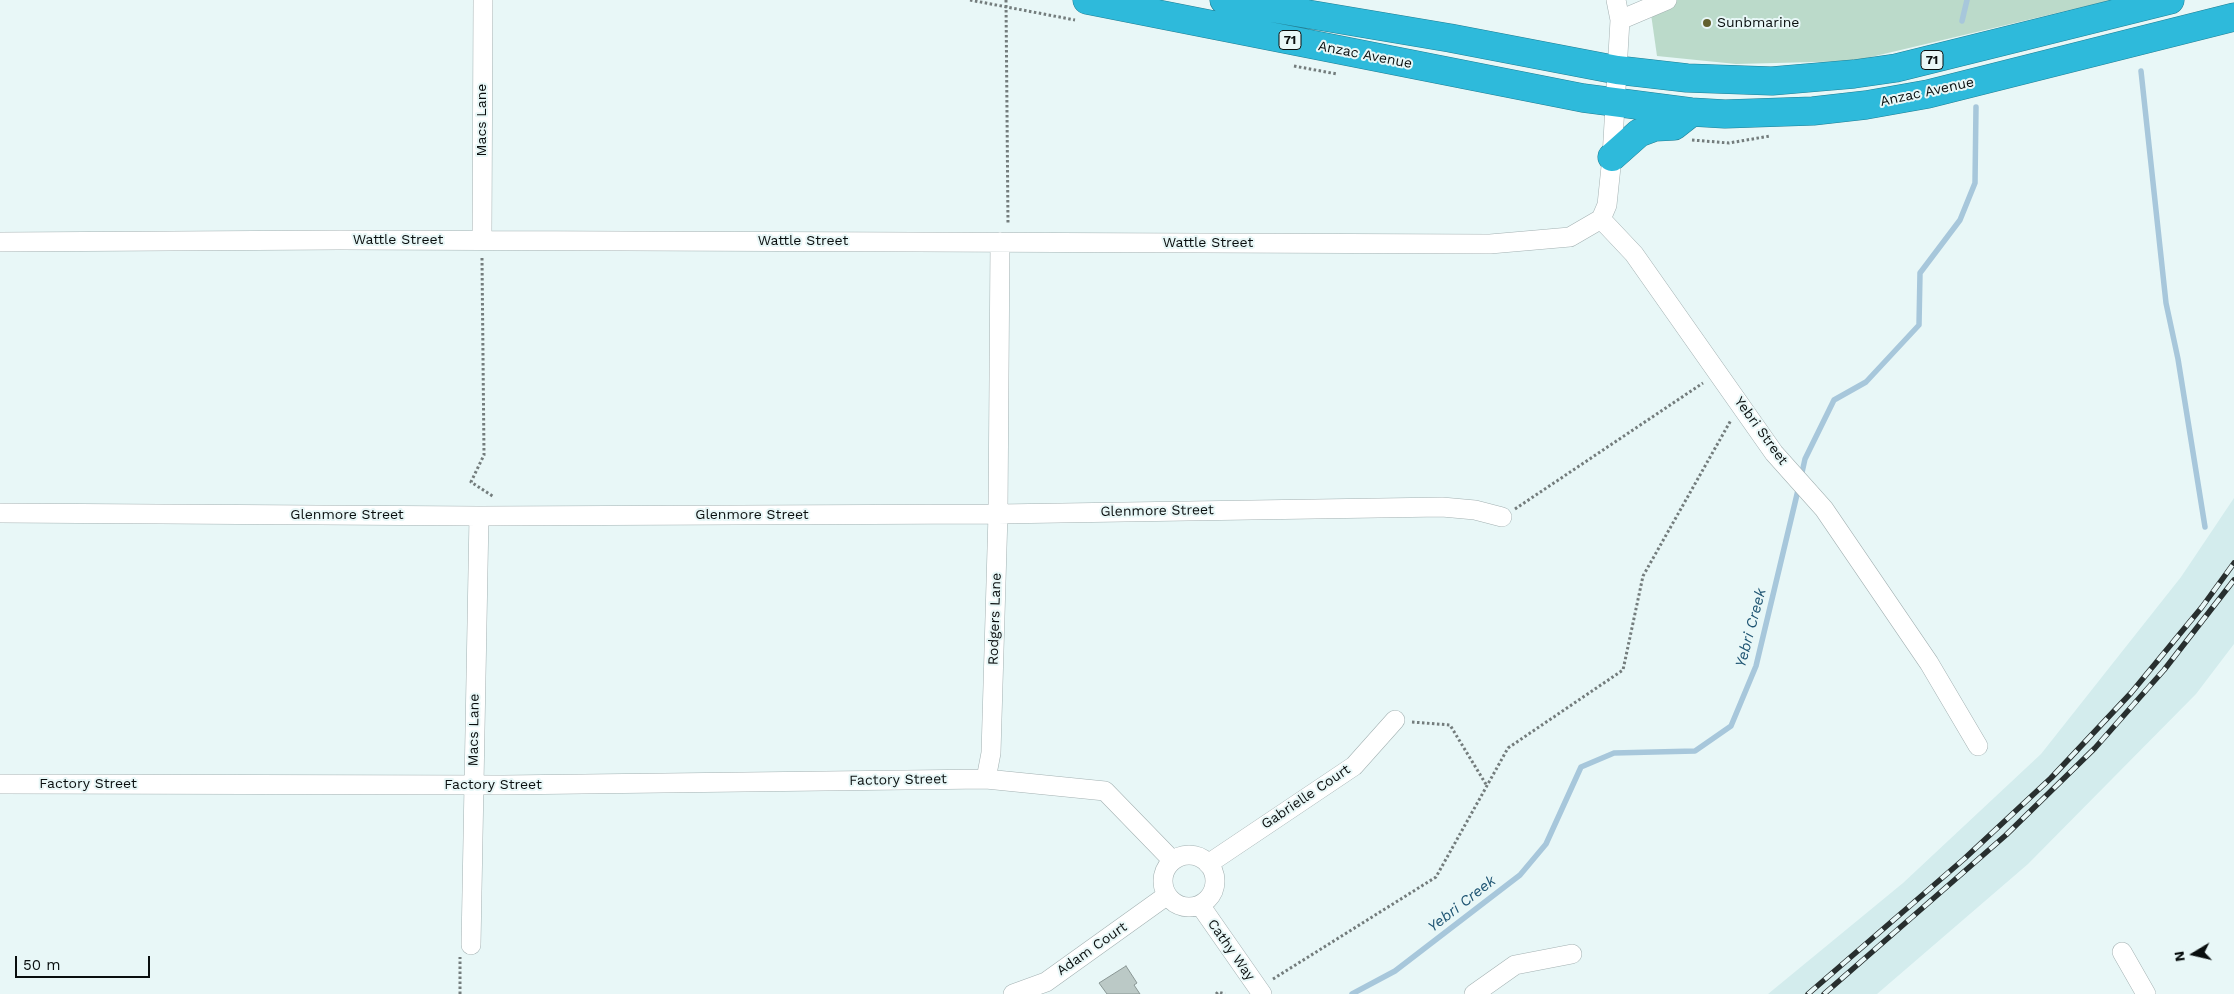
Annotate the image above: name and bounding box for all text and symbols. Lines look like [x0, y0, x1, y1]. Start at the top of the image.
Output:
place label: Sunbmarine [1717, 15, 1799, 31]
marker: Sunbmarine [1701, 17, 1713, 29]
road number: 71 [1279, 30, 1301, 50]
street label: Anzac Avenue [1317, 38, 1413, 72]
road number: 71 [1921, 50, 1943, 70]
street label: Anzac Avenue [1879, 74, 1975, 110]
street label: Macs Lane [474, 84, 490, 156]
street label: Wattle Street [353, 232, 443, 248]
street label: Wattle Street [758, 233, 848, 249]
street label: Wattle Street [1163, 235, 1253, 251]
street label: Yebri Street [1731, 394, 1791, 468]
street label: Glenmore Street [1100, 502, 1214, 520]
street label: Glenmore Street [290, 507, 404, 523]
street label: Glenmore Street [695, 507, 809, 523]
street label: Rodgers Lane [985, 573, 1005, 665]
water label: Yebri Creek [1732, 586, 1770, 670]
street label: Macs Lane [465, 693, 483, 767]
street label: Gabrielle Court [1258, 761, 1354, 833]
street label: Factory Street [849, 771, 947, 789]
street label: Factory Street [39, 776, 137, 792]
street label: Factory Street [444, 777, 542, 793]
water label: Yebri Creek [1424, 872, 1500, 936]
street label: Cathy Way [1204, 916, 1258, 984]
street label: Adam Court [1054, 919, 1130, 979]
north arrow [2169, 929, 2219, 979]
scale bar [18, 946, 152, 978]
text: N [2170, 950, 2188, 963]
text: 50 m [23, 956, 60, 974]

